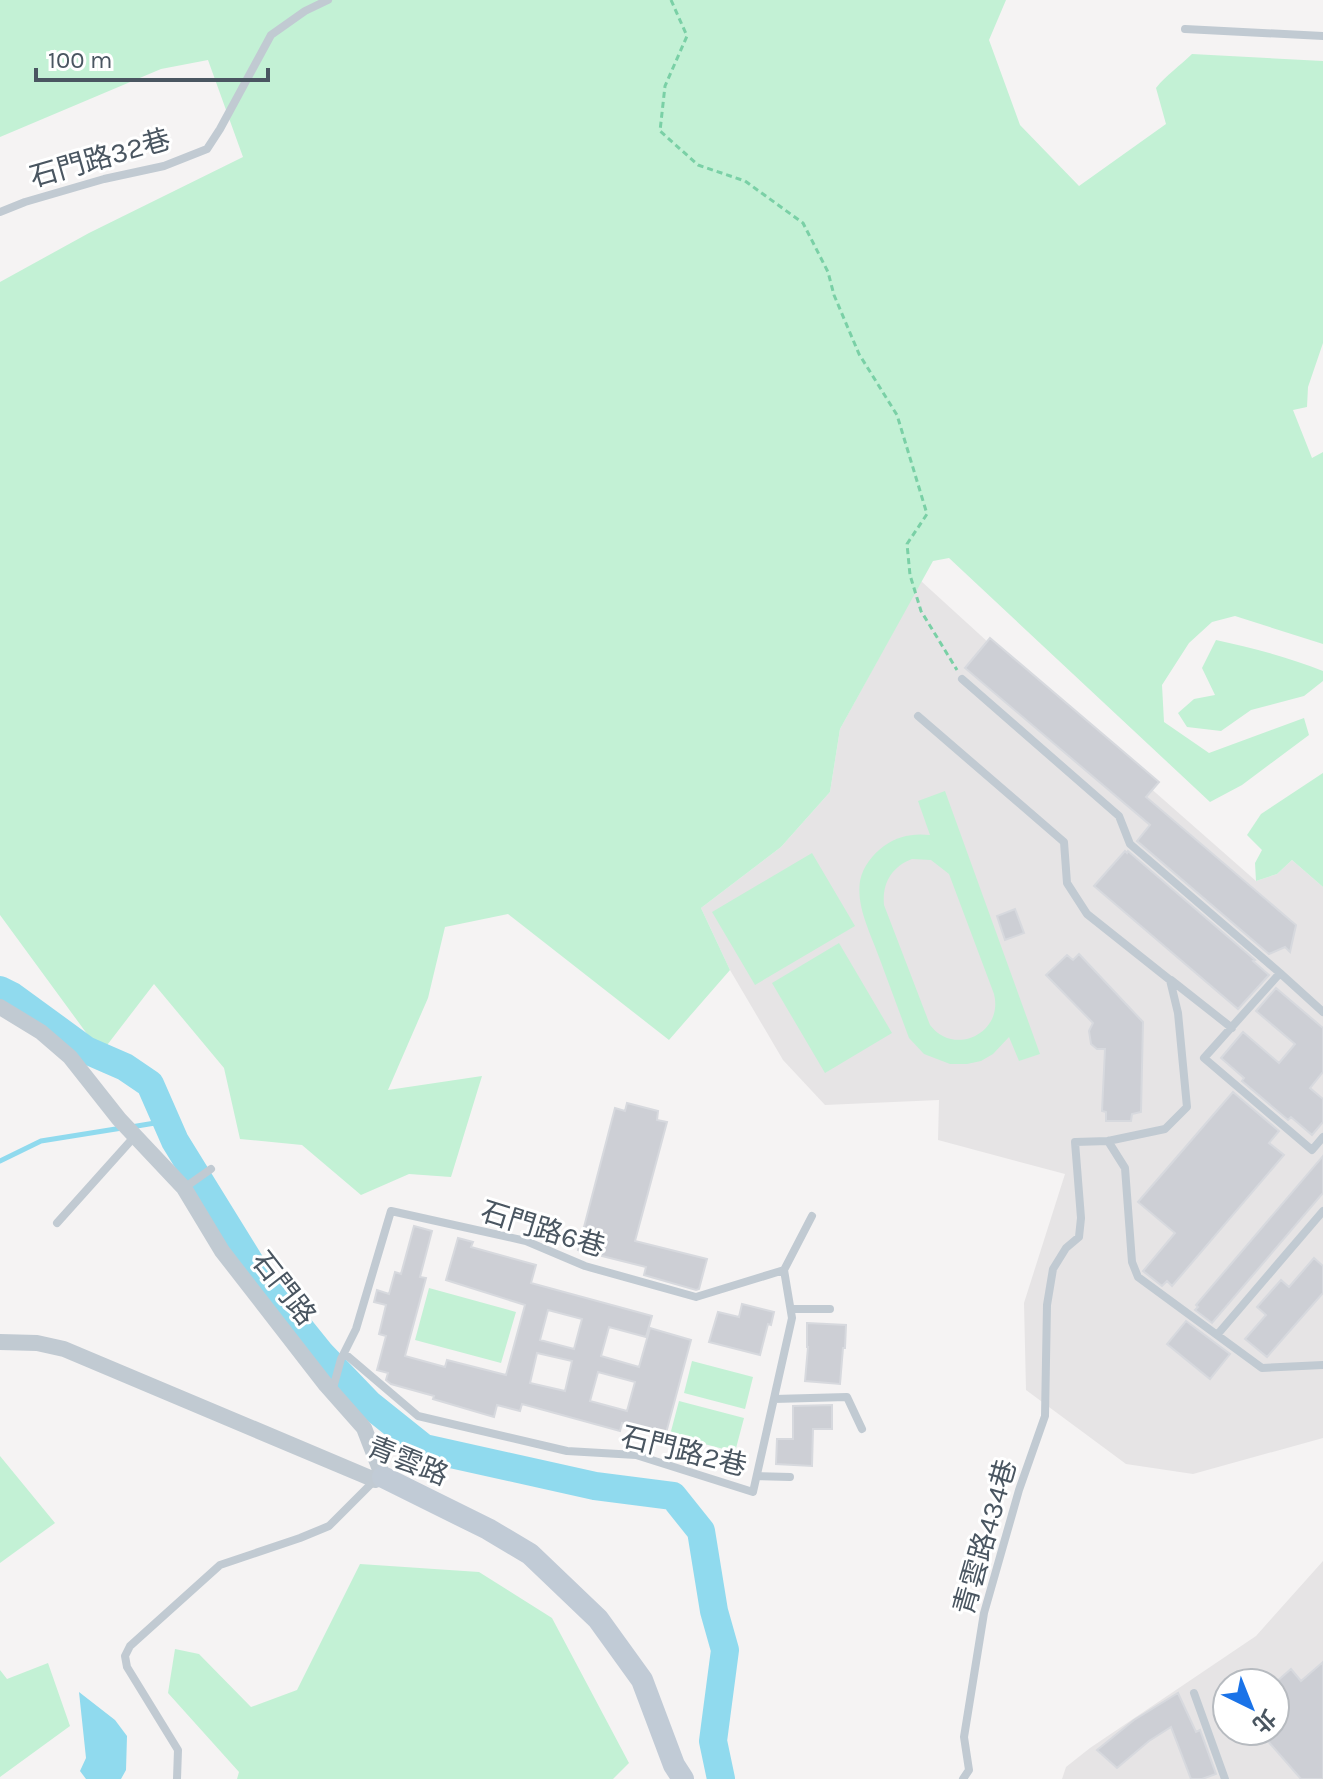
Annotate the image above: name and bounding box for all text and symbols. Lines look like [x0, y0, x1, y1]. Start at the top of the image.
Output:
scale bar [36, 32, 268, 82]
text: 100 m [48, 46, 113, 74]
street label: 石門路32巷 [26, 122, 174, 194]
street label: 石門路6巷 [477, 1195, 609, 1263]
street label: 石門路 [245, 1245, 323, 1331]
street label: 石門路2巷 [618, 1419, 750, 1483]
street label: 青雲路 [363, 1430, 453, 1492]
street label: 青雲路434巷 [947, 1456, 1023, 1618]
north arrow [1211, 1667, 1291, 1747]
text: 北 [1247, 1704, 1281, 1738]

